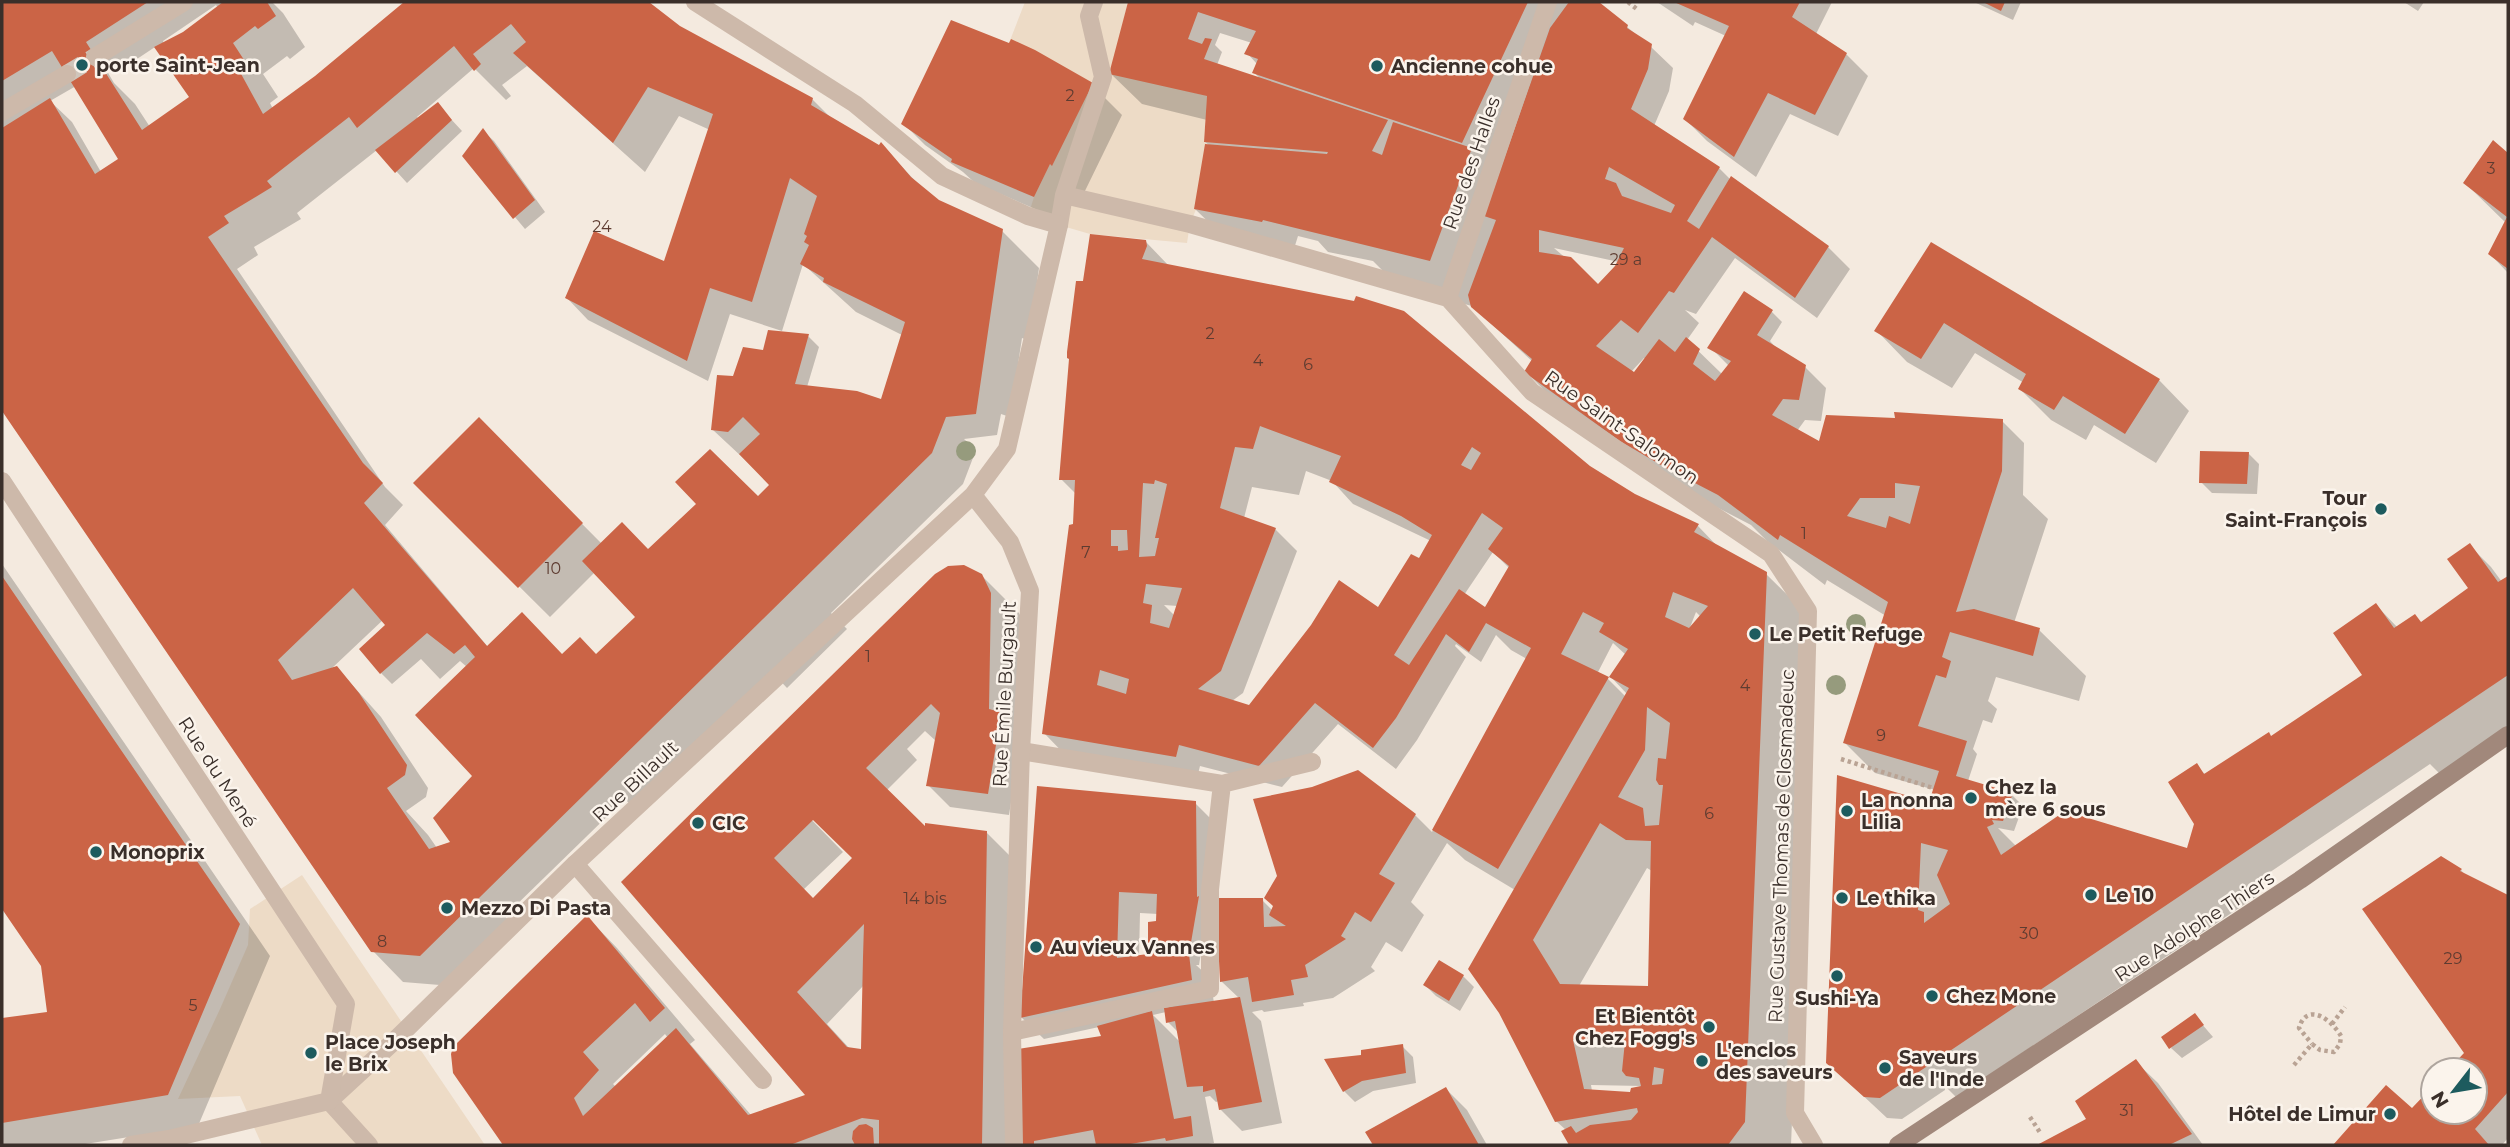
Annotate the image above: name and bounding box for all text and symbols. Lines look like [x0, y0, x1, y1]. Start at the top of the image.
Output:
place label: porte Saint-Jean [96, 54, 260, 77]
place label: Ancienne cohue [1390, 55, 1553, 78]
marker: porte Saint-Jean [74, 57, 90, 73]
marker: Ancienne cohue [1369, 58, 1385, 74]
house number: 2 [1065, 86, 1075, 105]
street label: Rue des Halles [1438, 94, 1505, 233]
house number: 3 [2486, 159, 2496, 178]
house number: 24 [592, 217, 612, 236]
house number: 29 a [1610, 250, 1642, 269]
house number: 2 [1205, 324, 1215, 343]
house number: 4 [1253, 351, 1264, 370]
house number: 6 [1303, 355, 1313, 374]
street label: Rue Saint-Salomon [1540, 365, 1703, 489]
place label: Tour Saint-François [2225, 487, 2367, 532]
marker: Tour Saint-François [2373, 501, 2389, 517]
house number: 1 [1801, 524, 1807, 543]
house number: 7 [1081, 543, 1091, 562]
house number: 10 [545, 559, 561, 578]
street label: Rue Émile Burgault [988, 600, 1021, 788]
place label: Le Petit Refuge [1769, 623, 1923, 646]
marker: Le Petit Refuge [1747, 626, 1763, 642]
house number: 1 [865, 647, 871, 666]
street label: Rue Gustave Thomas de Closmadeuc [1764, 669, 1799, 1023]
house number: 4 [1740, 676, 1751, 695]
street label: Rue du Mené [173, 713, 262, 832]
house number: 9 [1876, 726, 1886, 745]
street label: Rue Billault [588, 736, 683, 827]
place label: Chez la mère 6 sous [1985, 776, 2106, 821]
place label: La nonna Lilia [1861, 789, 1953, 834]
marker: Chez la mère 6 sous [1963, 790, 1979, 806]
marker: La nonna Lilia [1839, 803, 1855, 819]
house number: 6 [1704, 804, 1714, 823]
place label: CIC [712, 812, 746, 835]
marker: CIC [690, 815, 706, 831]
place label: Monoprix [110, 841, 205, 864]
marker: Monoprix [88, 844, 104, 860]
street label: Rue Adolphe Thiers [2110, 866, 2278, 987]
place label: Le 10 [2105, 884, 2154, 907]
place label: Le thika [1856, 887, 1936, 910]
marker: Le 10 [2083, 887, 2099, 903]
house number: 14 bis [903, 889, 947, 908]
marker: Le thika [1834, 890, 1850, 906]
place label: Mezzo Di Pasta [461, 897, 611, 920]
marker: Mezzo Di Pasta [439, 900, 455, 916]
house number: 30 [2019, 924, 2039, 943]
house number: 8 [377, 932, 387, 951]
place label: Au vieux Vannes [1049, 936, 1215, 959]
marker: Au vieux Vannes [1028, 939, 1044, 955]
house number: 29 [2444, 949, 2462, 968]
marker: Sushi-Ya [1829, 968, 1845, 984]
place label: Chez Mone [1946, 985, 2056, 1008]
place label: Sushi-Ya [1795, 987, 1879, 1010]
marker: Chez Mone [1924, 988, 1940, 1004]
house number: 5 [188, 996, 198, 1015]
place label: Et Bientôt Chez Fogg's [1575, 1005, 1695, 1050]
marker: Et Bientôt Chez Fogg's [1701, 1019, 1717, 1035]
place label: Place Joseph le Brix [325, 1031, 456, 1076]
place label: L'enclos des saveurs [1716, 1039, 1833, 1084]
marker: Place Joseph le Brix [303, 1045, 319, 1061]
place label: Saveurs de l'Inde [1899, 1046, 1984, 1091]
marker: L'enclos des saveurs [1694, 1053, 1710, 1069]
north arrow [2419, 1056, 2489, 1126]
marker: Saveurs de l'Inde [1877, 1060, 1893, 1076]
text: N [2426, 1087, 2454, 1112]
house number: 31 [2120, 1101, 2134, 1120]
place label: Hôtel de Limur [2228, 1103, 2376, 1126]
marker: Hôtel de Limur [2382, 1106, 2398, 1122]

